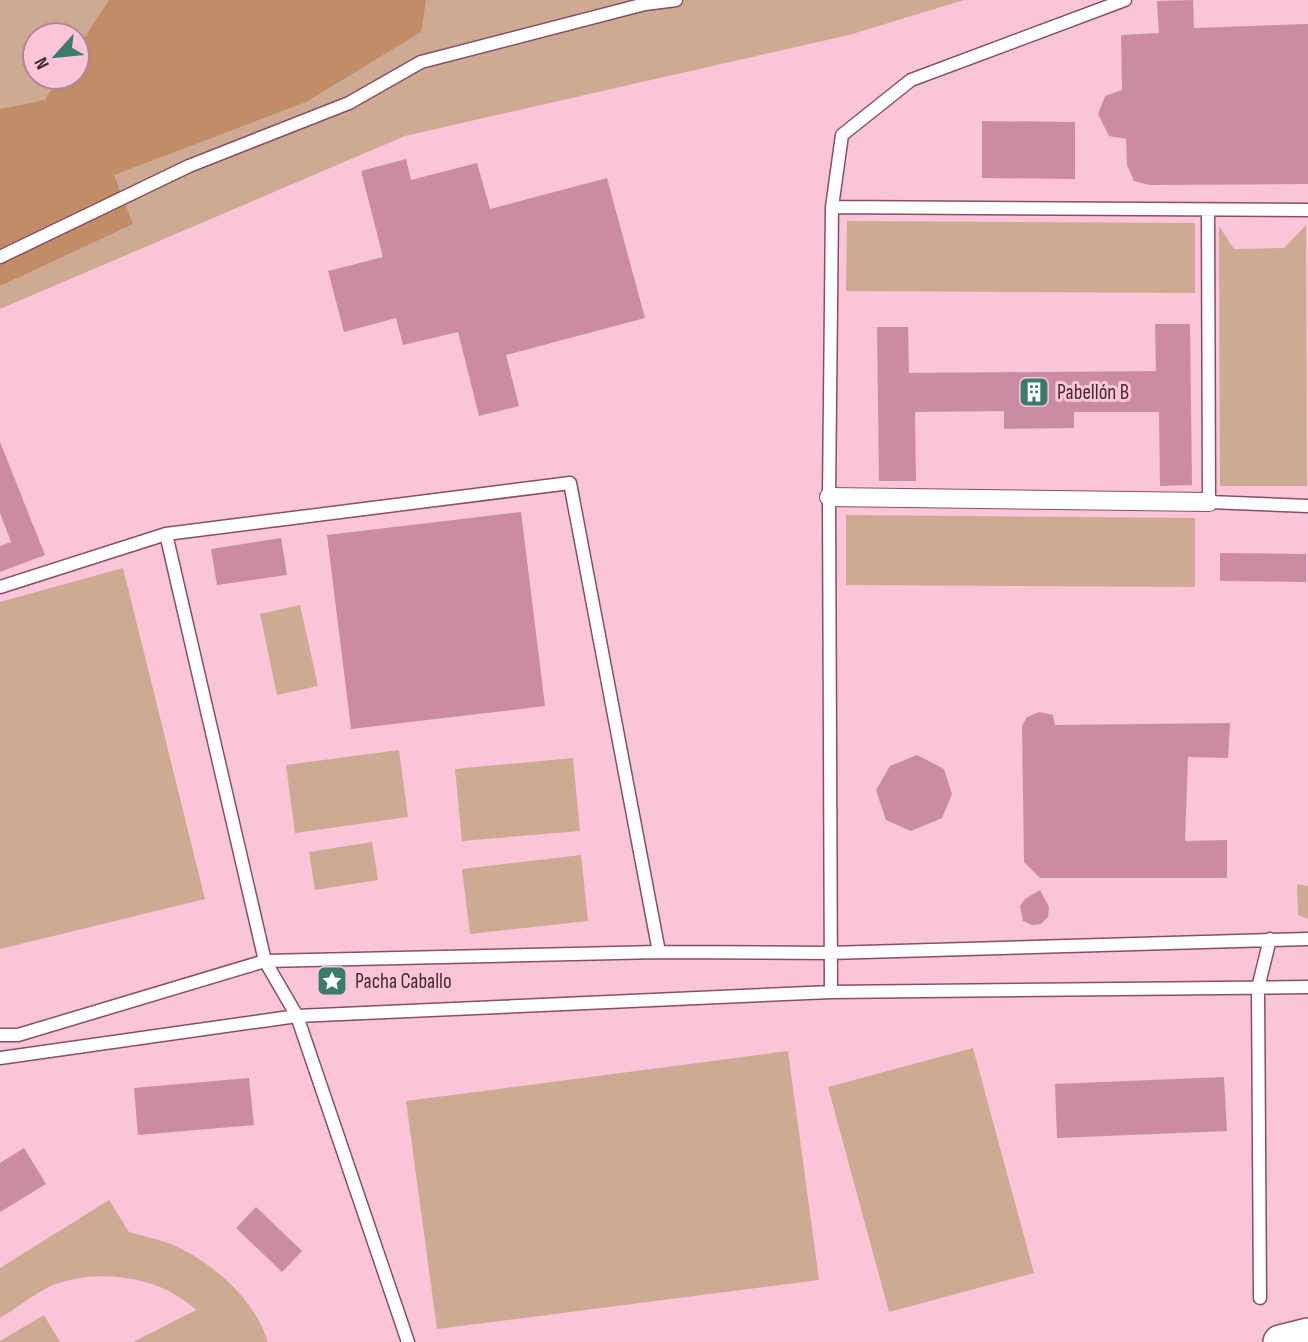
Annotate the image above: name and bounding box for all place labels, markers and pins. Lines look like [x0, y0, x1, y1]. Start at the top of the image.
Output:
building icon: Pabellón B [1017, 375, 1051, 409]
place label: Pabellón B [1057, 380, 1129, 405]
place icon: Pacha Caballo [315, 964, 349, 998]
place label: Pacha Caballo [355, 969, 452, 994]

